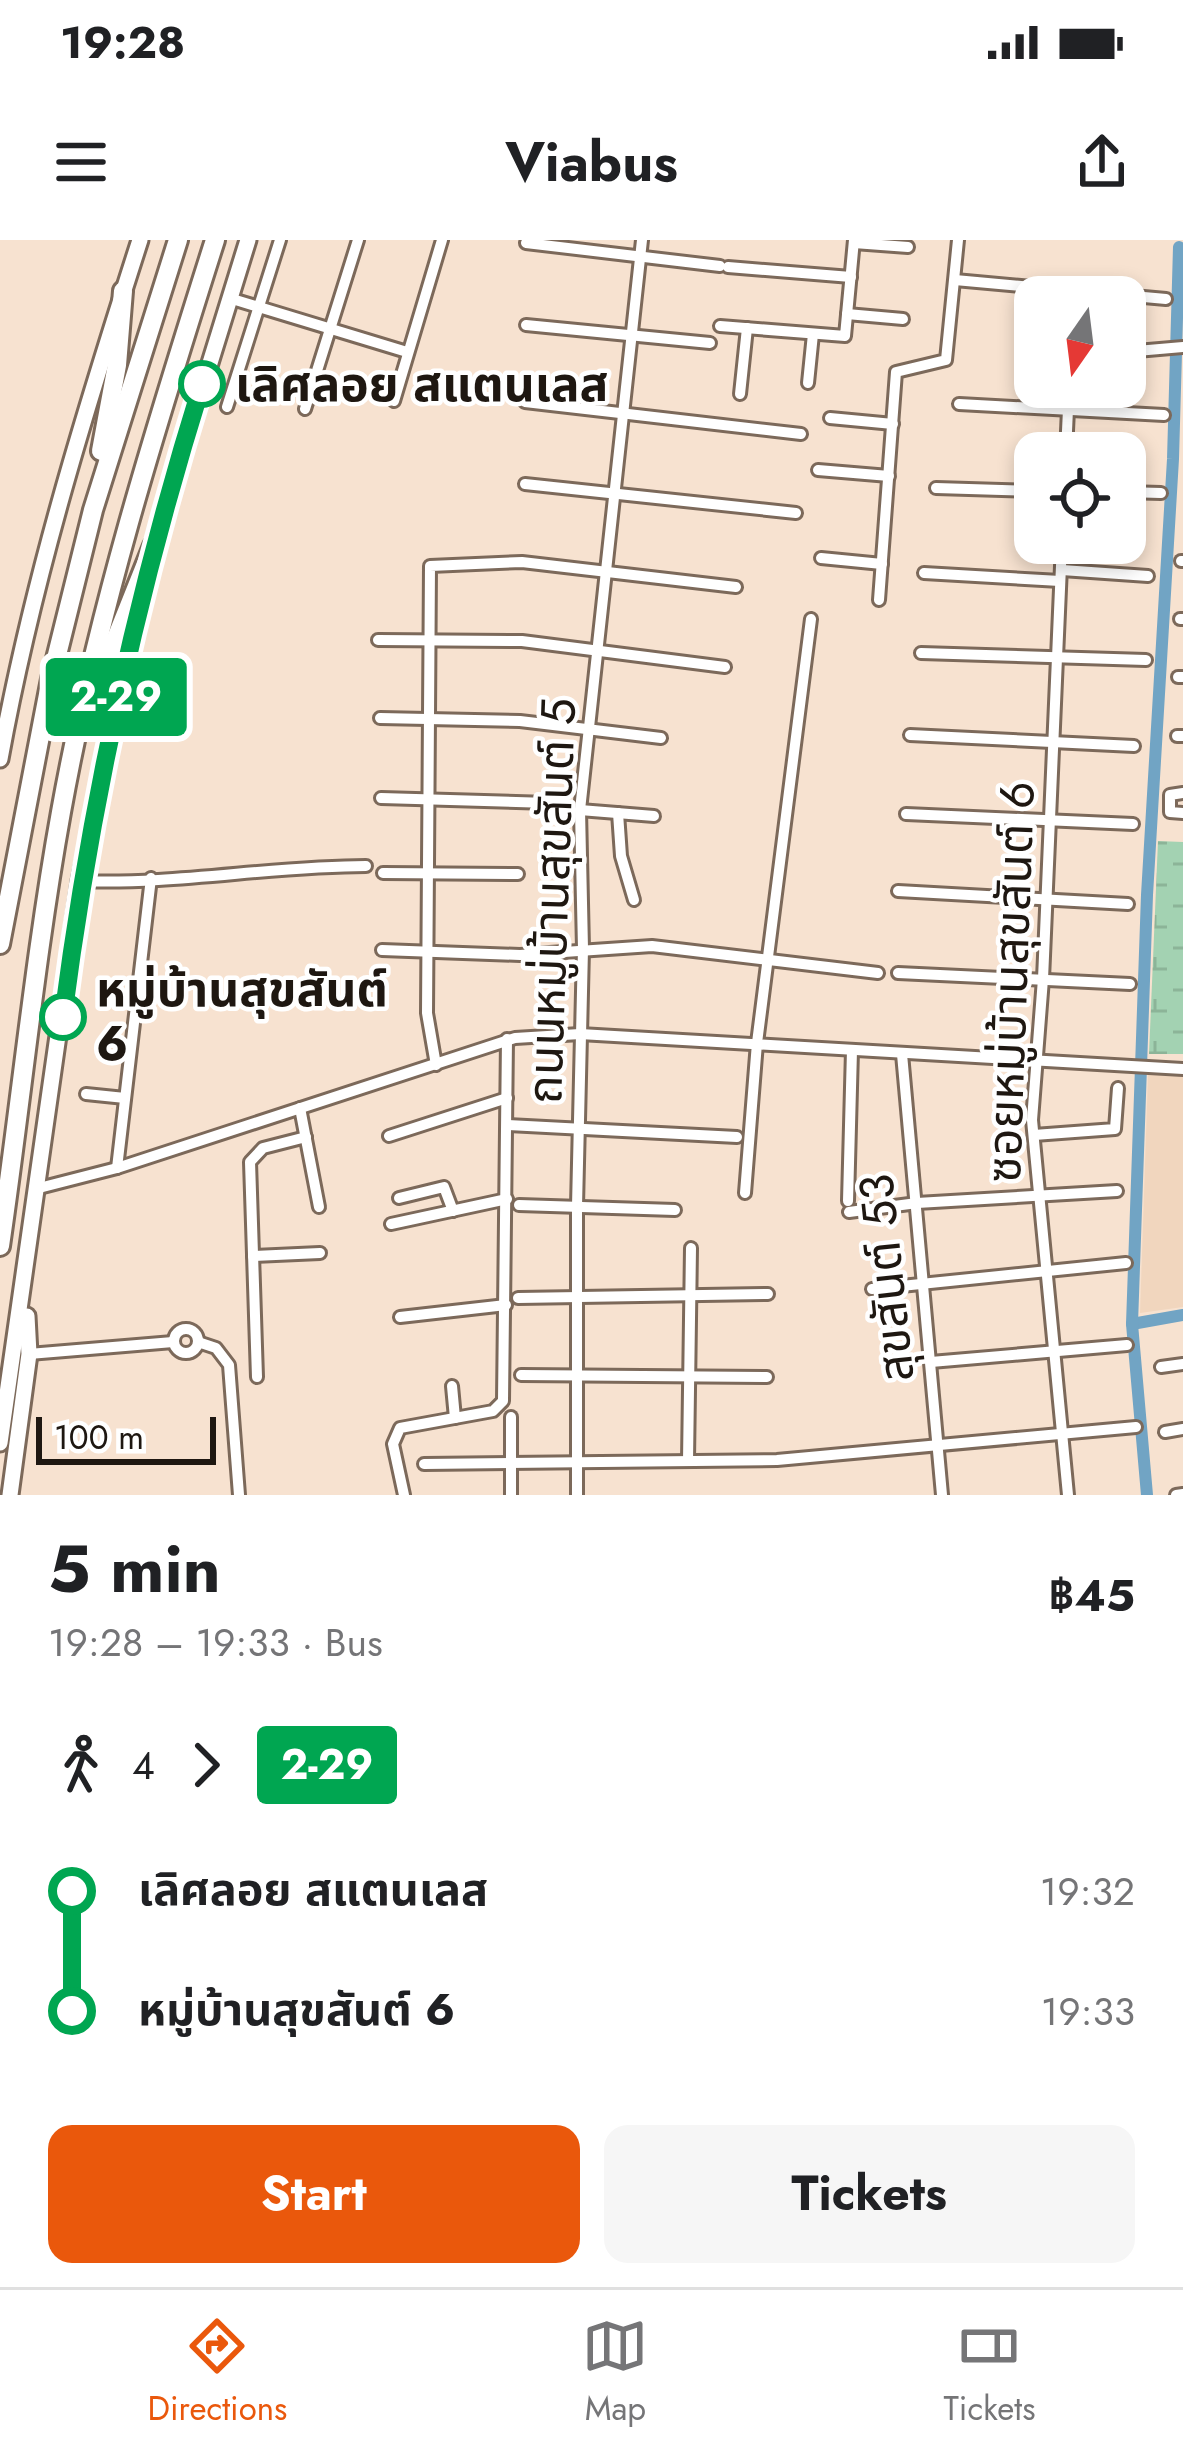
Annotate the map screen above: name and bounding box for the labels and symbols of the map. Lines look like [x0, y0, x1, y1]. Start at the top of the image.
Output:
north arrow [1014, 276, 1146, 408]
place label: เลิศลอย สแตนเลส [235, 350, 609, 419]
marker: เลิศลอย สแตนเลส [180, 362, 224, 406]
line badge: 2-29 [32, 658, 200, 736]
street label: ถนนหมู่บ้านสุขสันต์ 5 [510, 697, 593, 1105]
street label: ซอยหมู่บ้านสุขสันต์ 6 [969, 780, 1052, 1184]
place label: หมู่บ้านสุขสันต์ 6 [96, 955, 388, 1079]
marker: หมู่บ้านสุขสันต์ 6 [41, 995, 85, 1039]
street label: สุขสันต์ 53 [841, 1171, 932, 1385]
scale bar [36, 1411, 216, 1464]

